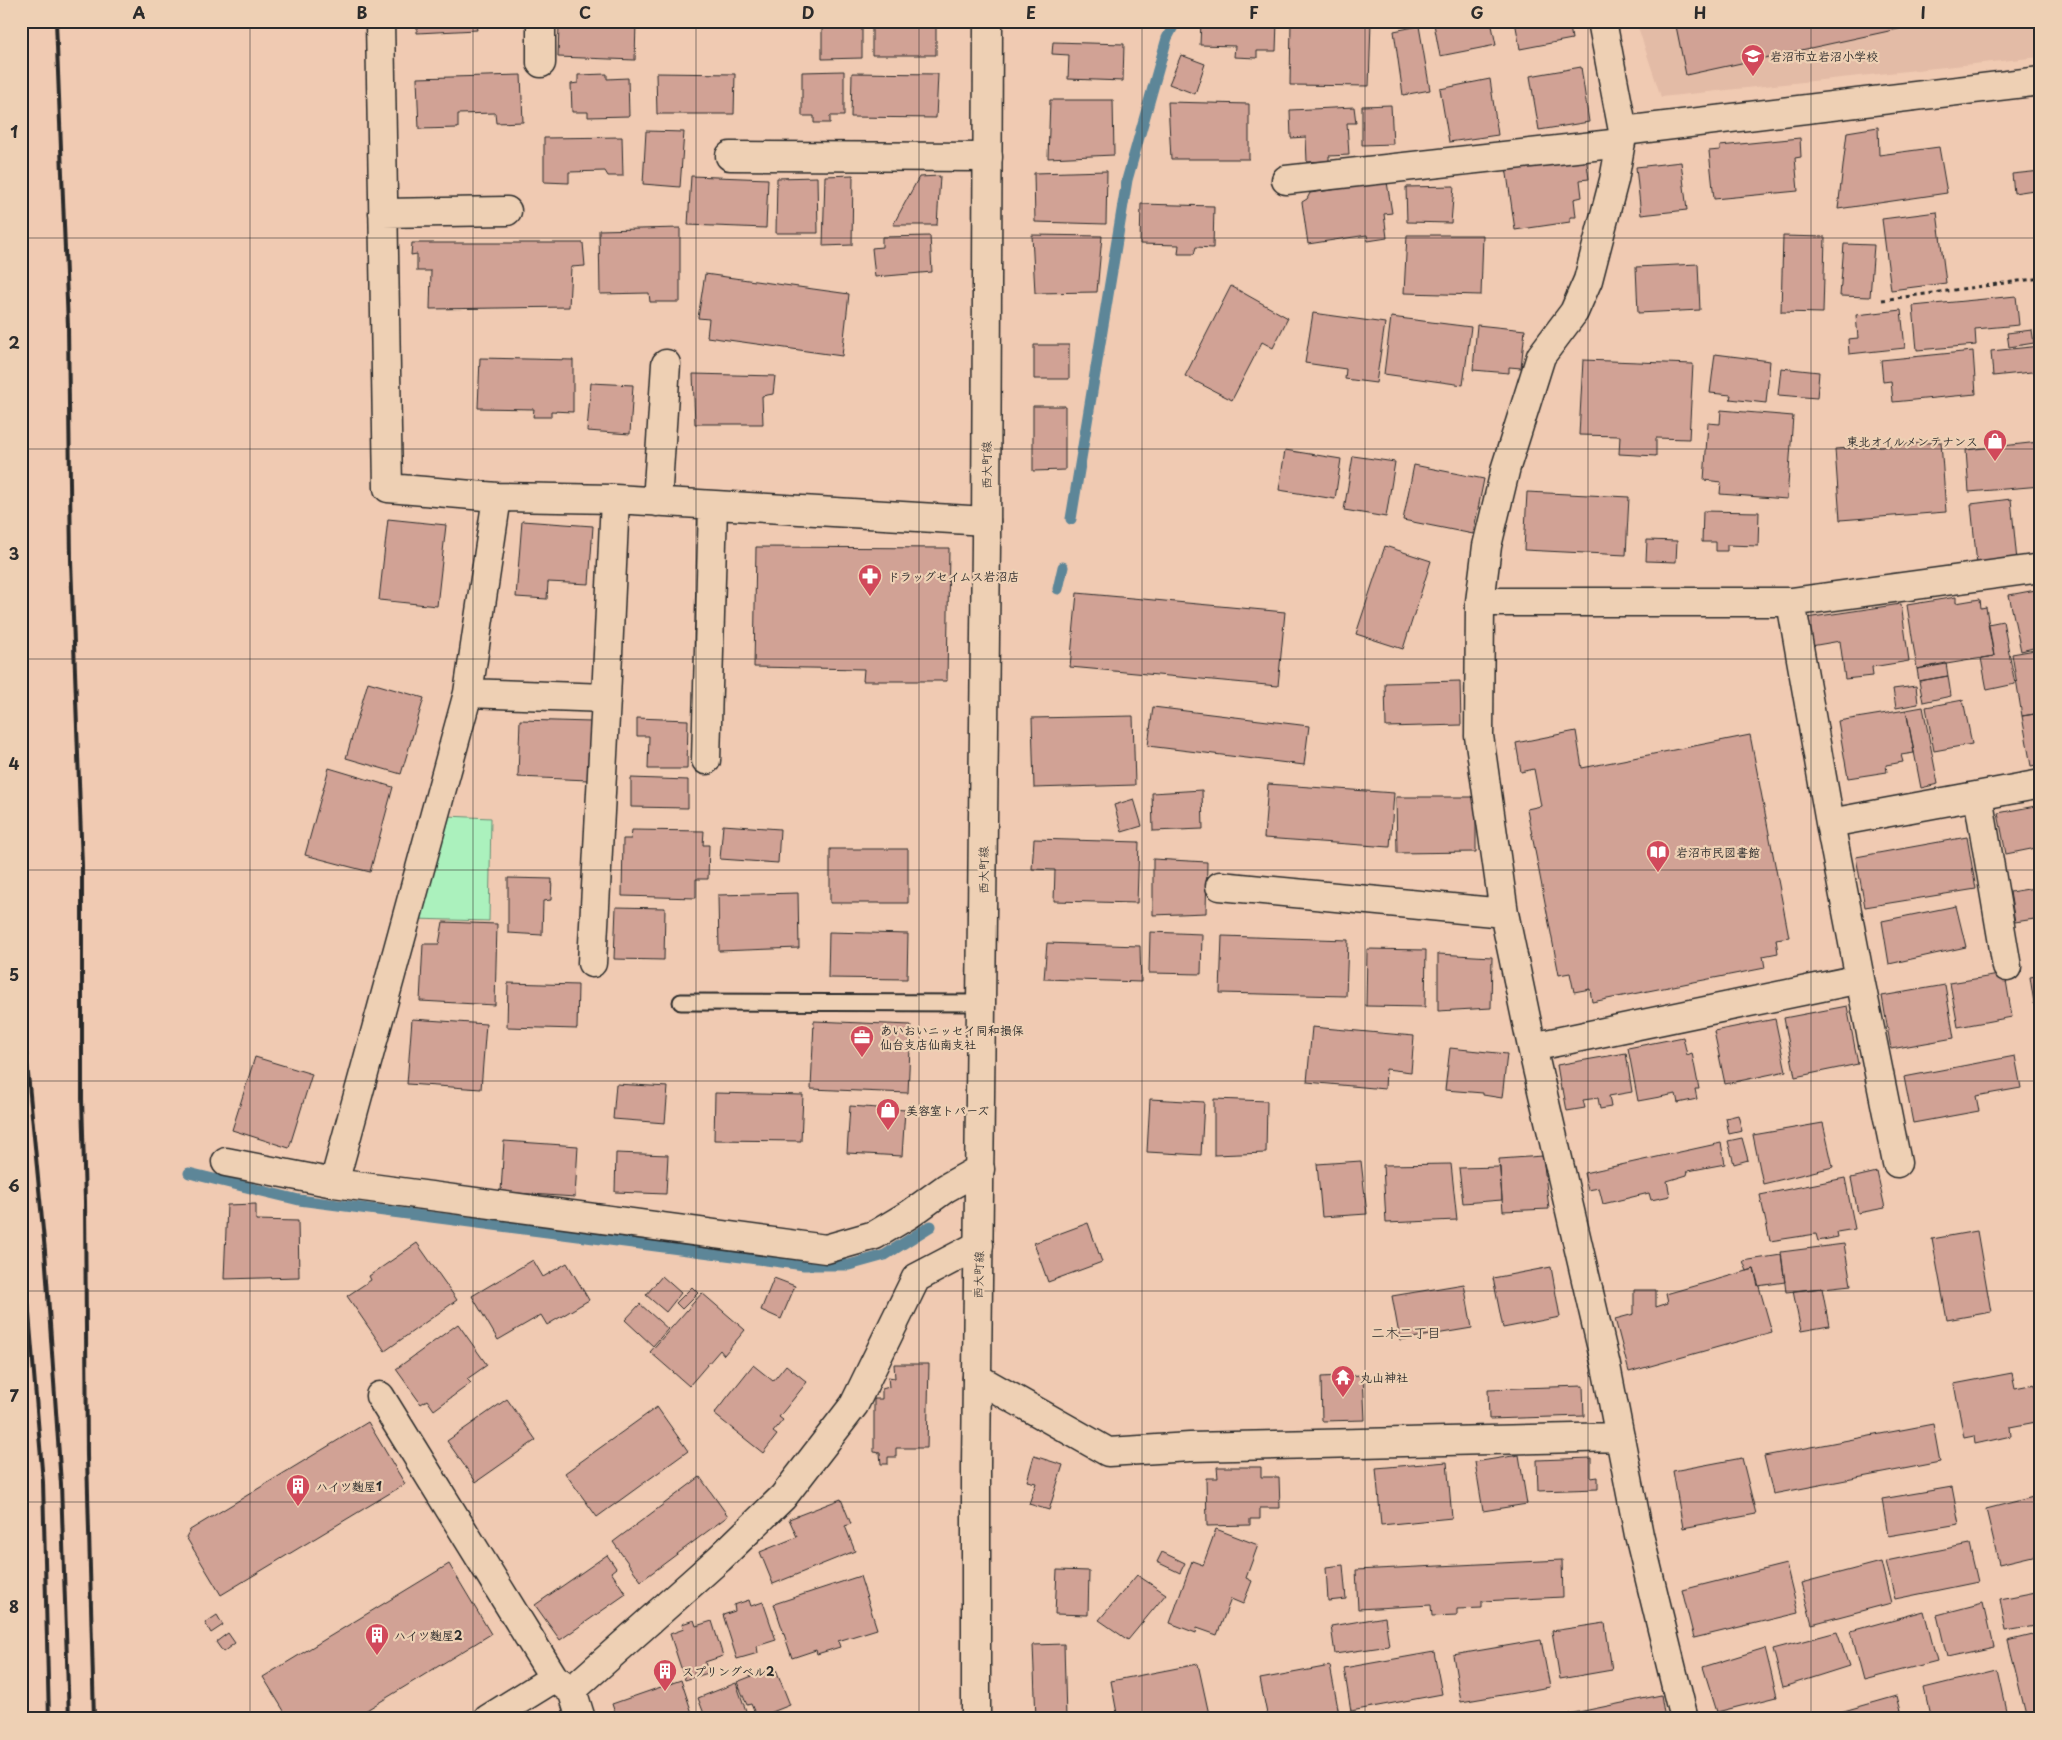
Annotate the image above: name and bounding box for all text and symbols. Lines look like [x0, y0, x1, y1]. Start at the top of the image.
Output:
text: A [133, 0, 146, 24]
text: B [357, 0, 368, 24]
text: C [579, 0, 591, 24]
text: D [802, 0, 814, 24]
text: E [1026, 0, 1036, 24]
text: F [1249, 0, 1259, 24]
text: G [1470, 0, 1484, 24]
text: H [1694, 0, 1706, 24]
text: I [1920, 0, 1926, 24]
school or university icon: 岩沼市立岩沼小学校 [1740, 43, 1766, 77]
place label: 岩沼市立岩沼小学校 [1770, 47, 1878, 65]
text: 1 [10, 119, 18, 143]
text: 2 [8, 330, 20, 354]
shop icon: 東北オイルメンテナンス [1982, 428, 2008, 462]
place label: 東北オイルメンテナンス [1846, 432, 1978, 450]
street label: 西大町線 [977, 441, 995, 489]
text: 3 [9, 541, 19, 565]
pharmacy icon: ドラッグセイムス岩沼店 [857, 563, 883, 597]
place label: ドラッグセイムス岩沼店 [888, 567, 1020, 585]
text: 4 [9, 751, 20, 775]
library icon: 岩沼市民図書館 [1645, 839, 1671, 873]
place label: 岩沼市民図書館 [1676, 843, 1760, 861]
street label: 西大町線 [974, 846, 992, 894]
text: 5 [9, 962, 19, 986]
place label: あいおいニッセイ同和損保 仙台支店仙南支社 [880, 1021, 1024, 1053]
office icon: あいおいニッセイ同和損保 仙台支店仙南支社 [849, 1024, 875, 1058]
shop icon: 美容室トパーズ [875, 1097, 901, 1131]
place label: 美容室トパーズ [906, 1101, 989, 1119]
text: 6 [8, 1173, 20, 1197]
street label: 西大町線 [969, 1251, 987, 1299]
district label: 二木二丁目 [1371, 1322, 1441, 1343]
temple icon: 丸山神社 [1330, 1364, 1356, 1398]
place label: 丸山神社 [1360, 1368, 1408, 1386]
text: 7 [9, 1383, 19, 1407]
building icon: ハイツ麴屋1 [285, 1473, 311, 1507]
place label: ハイツ麴屋1 [316, 1477, 382, 1495]
text: 8 [9, 1594, 19, 1618]
building icon: ハイツ麴屋2 [364, 1622, 390, 1656]
place label: ハイツ麴屋2 [394, 1626, 463, 1644]
building icon: スプリングベル2 [652, 1658, 678, 1692]
place label: スプリングベル2 [682, 1662, 775, 1680]

